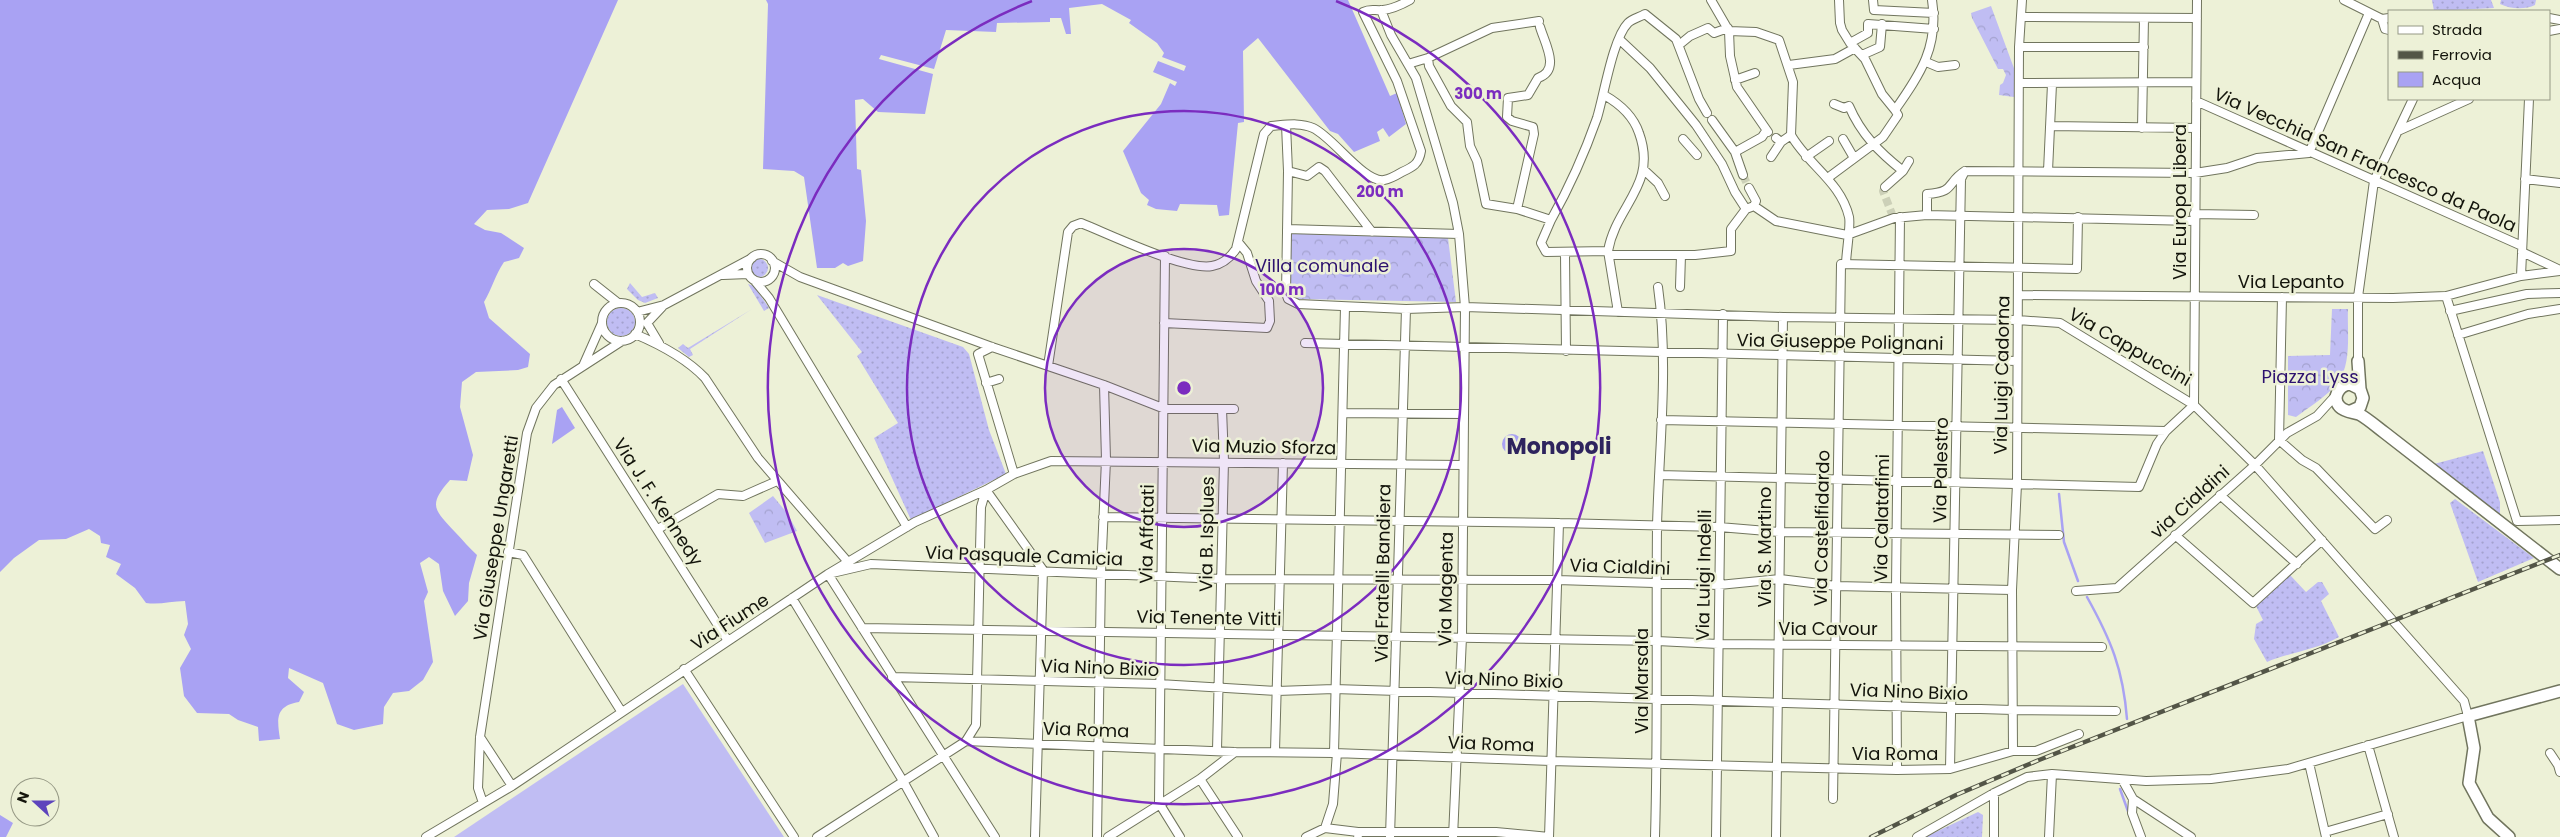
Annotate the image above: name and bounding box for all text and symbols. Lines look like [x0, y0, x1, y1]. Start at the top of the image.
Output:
legend [2388, 10, 2550, 100]
text: Strada [2432, 19, 2482, 40]
text: Ferrovia [2432, 44, 2492, 65]
text: Acqua [2432, 69, 2481, 90]
street label: Via Vecchia San Francesco da Paola [2210, 81, 2520, 238]
text: 300 m [1454, 83, 1502, 104]
street label: Via Europa Libera [2167, 124, 2192, 280]
text: 200 m [1356, 181, 1404, 202]
park label: Villa comunale [1255, 253, 1389, 278]
street label: Via Lepanto [2238, 269, 2344, 294]
text: 100 m [1260, 279, 1304, 300]
street label: Via Luigi Cadorna [1988, 295, 2015, 455]
street label: Via Cappuccini [2064, 301, 2196, 392]
street label: Via Giuseppe Polignani [1736, 327, 1944, 356]
park label: Piazza Lyss [2261, 364, 2359, 389]
centre of rings [1175, 379, 1193, 397]
street label: Via Palestro [1927, 417, 1954, 523]
district label: Monopoli [1507, 431, 1611, 462]
street label: Via Giuseppe Ungaretti [467, 433, 524, 642]
street label: Via J. F. Kennedy [608, 433, 709, 571]
street label: Via Muzio Sforza [1191, 433, 1337, 460]
street label: Via Castelfidardo [1808, 450, 1835, 606]
street label: Via Calatafimi [1868, 454, 1895, 582]
street label: via Cialdini [2145, 459, 2235, 544]
street label: Via B. Isplues [1193, 476, 1220, 592]
street label: Via Fratelli Bandiera [1368, 483, 1397, 663]
street label: Via Affatati [1133, 484, 1160, 584]
street label: Via S. Martino [1752, 486, 1777, 608]
street label: Via Luigi Indelli [1690, 509, 1717, 641]
street label: Via Magenta [1432, 531, 1459, 647]
street label: Via Pasquale Camicia [924, 540, 1124, 571]
street label: Via Cialdini [1569, 552, 1671, 581]
street label: Via Fiume [686, 587, 774, 656]
street label: Via Tenente Vitti [1136, 604, 1282, 631]
street label: Via Cavour [1778, 616, 1878, 641]
street label: Via Marsala [1629, 628, 1654, 734]
street label: Via Nino Bixio [1040, 653, 1160, 682]
street label: Via Nino Bixio [1444, 665, 1564, 694]
street label: Via Nino Bixio [1849, 677, 1969, 706]
street label: Via Roma [1042, 715, 1130, 744]
street label: Via Roma [1447, 729, 1535, 758]
street label: Via Roma [1852, 741, 1938, 766]
north arrow [10, 777, 60, 827]
text: N [12, 789, 34, 806]

